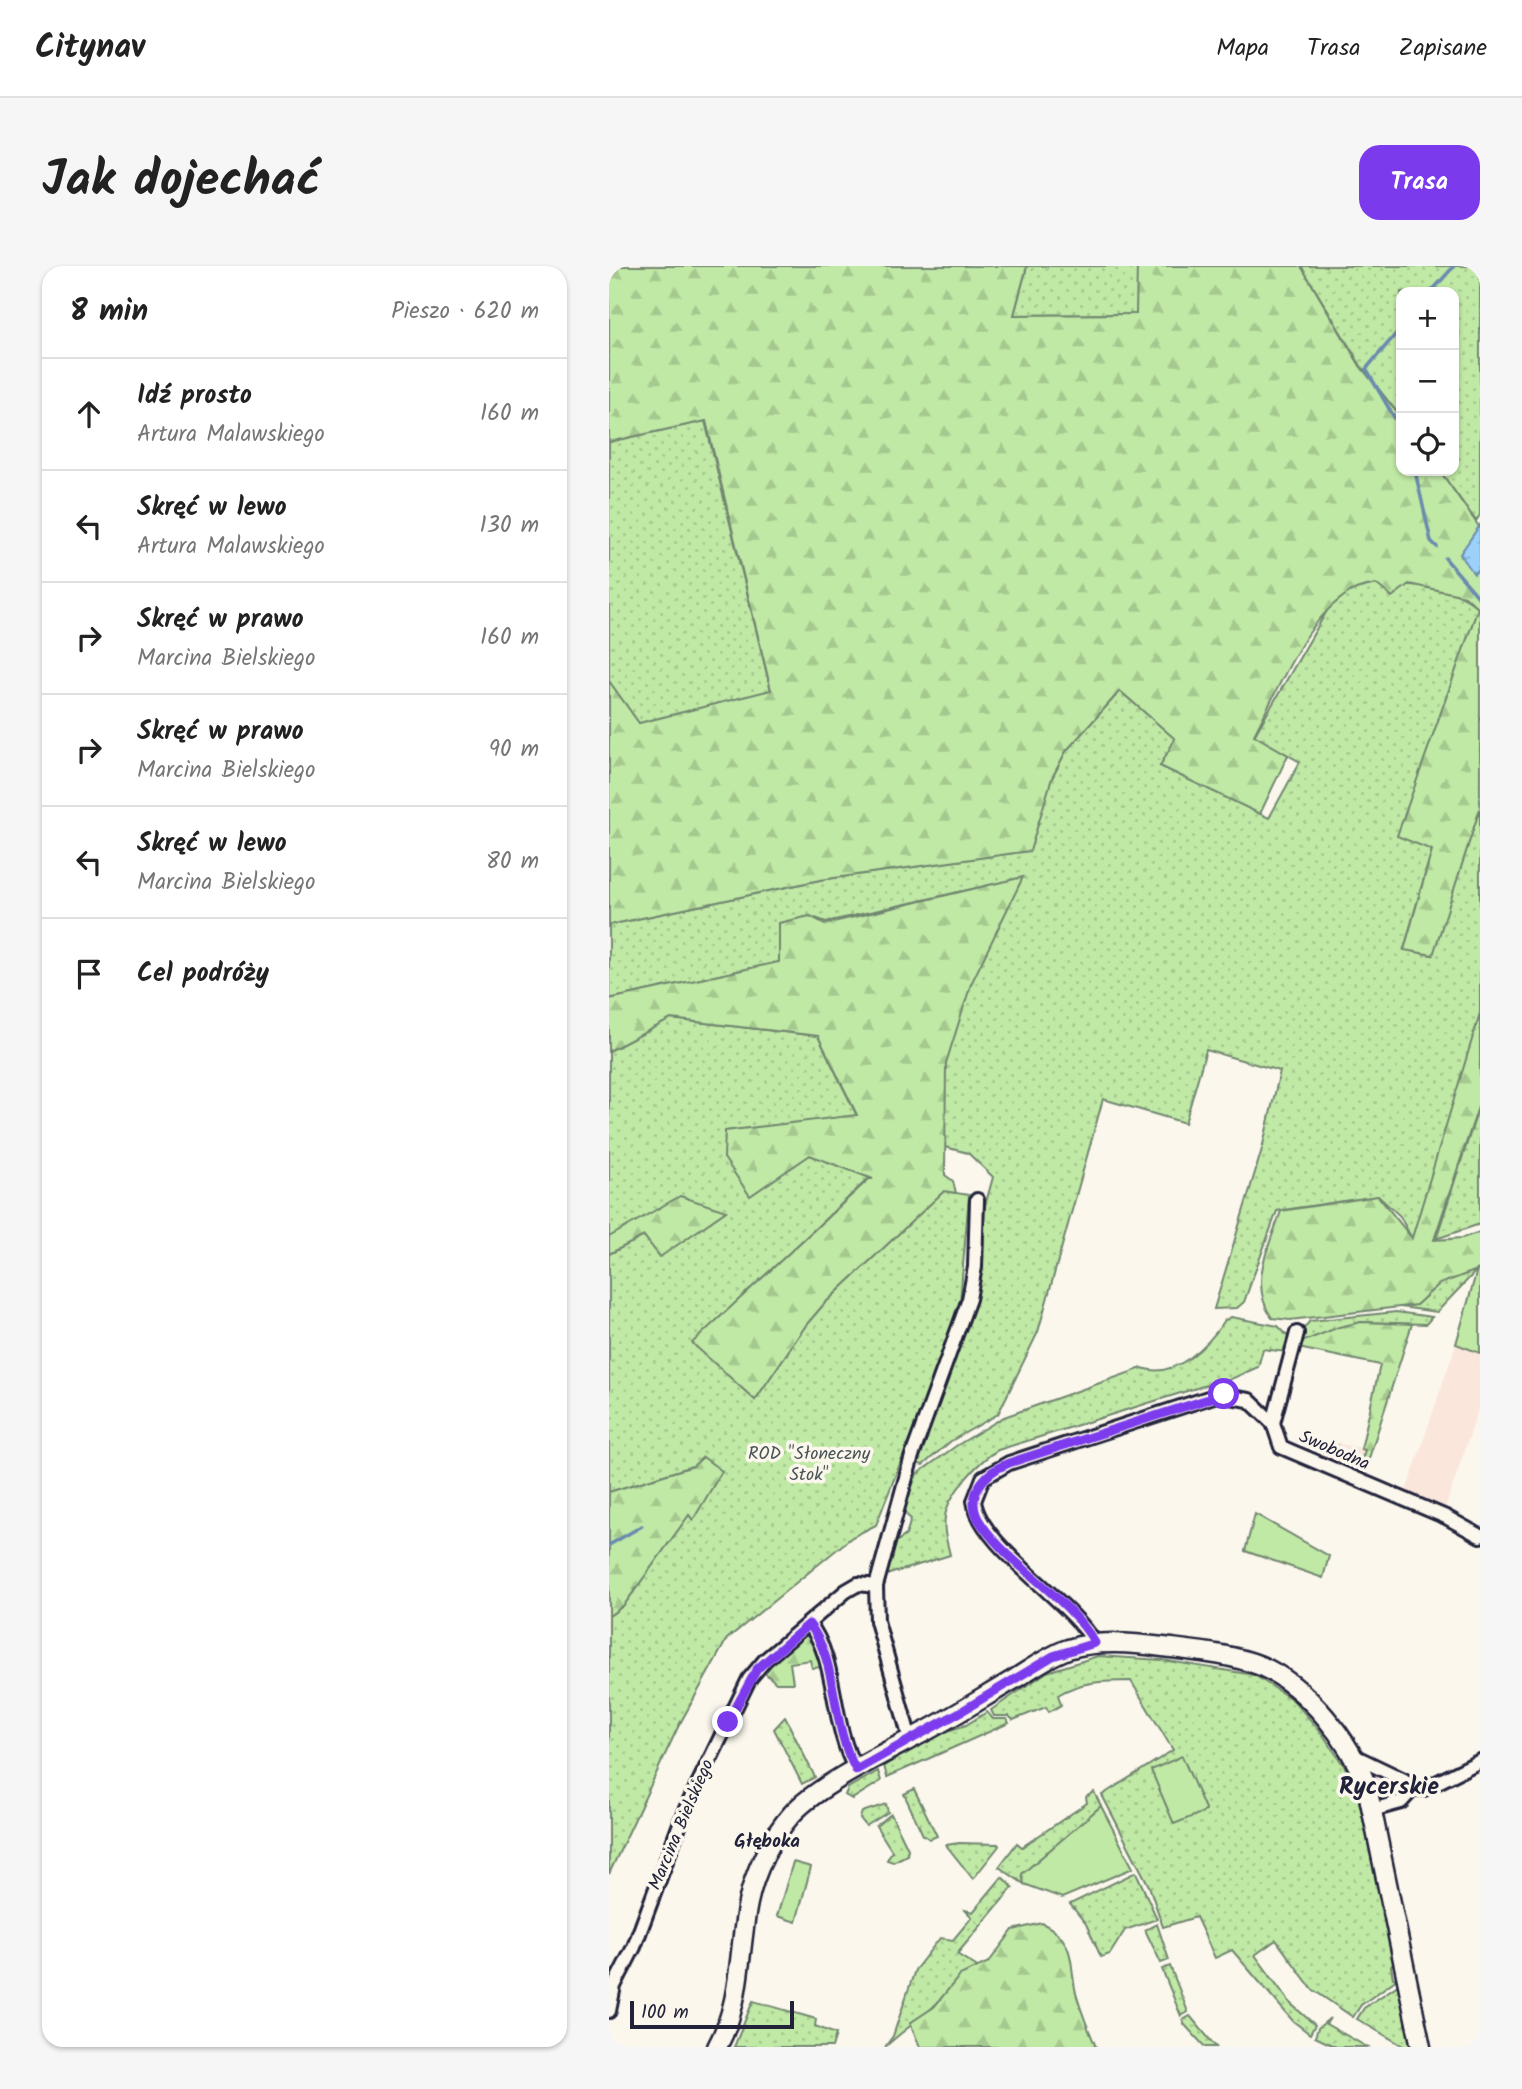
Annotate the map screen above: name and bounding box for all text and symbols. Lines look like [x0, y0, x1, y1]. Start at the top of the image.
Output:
text: Citynav [35, 22, 145, 75]
text: Mapa [1216, 29, 1269, 68]
text: Trasa [1307, 29, 1361, 68]
text: Zapisane [1399, 29, 1487, 68]
text: Jak dojechać [42, 143, 320, 221]
button: Trasa [1359, 145, 1480, 220]
map controls [1396, 287, 1459, 476]
button: + [1396, 287, 1459, 350]
text: 8 min [70, 288, 148, 336]
text: Pieszo · 620 m [391, 294, 539, 330]
button: − [1396, 350, 1459, 413]
text: Idź prosto [137, 375, 252, 417]
icon: ahead [70, 395, 108, 433]
text: 160 m [480, 396, 539, 432]
button: locate [1396, 413, 1459, 476]
text: Artura Malawskiego [137, 417, 325, 453]
text: Skręć w lewo [137, 487, 287, 529]
icon: left [70, 507, 108, 545]
text: 130 m [480, 508, 539, 544]
text: Artura Malawskiego [137, 529, 325, 565]
text: Skręć w prawo [137, 599, 304, 641]
icon: right [70, 619, 108, 657]
text: 160 m [480, 620, 539, 656]
text: Marcina Bielskiego [137, 641, 315, 677]
text: Skręć w prawo [137, 711, 304, 753]
icon: right [70, 731, 108, 769]
text: 90 m [489, 732, 539, 768]
text: Marcina Bielskiego [137, 753, 315, 789]
text: Skręć w lewo [137, 823, 287, 865]
icon: left [70, 843, 108, 881]
text: 80 m [486, 844, 539, 880]
text: Marcina Bielskiego [137, 865, 315, 901]
text: Cel podróży [137, 953, 269, 995]
icon: arrive [70, 955, 108, 993]
route start [1208, 1378, 1239, 1409]
street label: Swobodna [1294, 1423, 1374, 1479]
park label: ROD "Słoneczny Stok" [748, 1440, 871, 1490]
route end [712, 1706, 743, 1737]
street label: Marcina Bielskiego [641, 1755, 723, 1895]
district label: Rycerskie [1339, 1768, 1439, 1807]
district label: Głęboka [734, 1827, 800, 1857]
scale bar [630, 1998, 795, 2030]
text: 100 m [641, 1998, 689, 2028]

